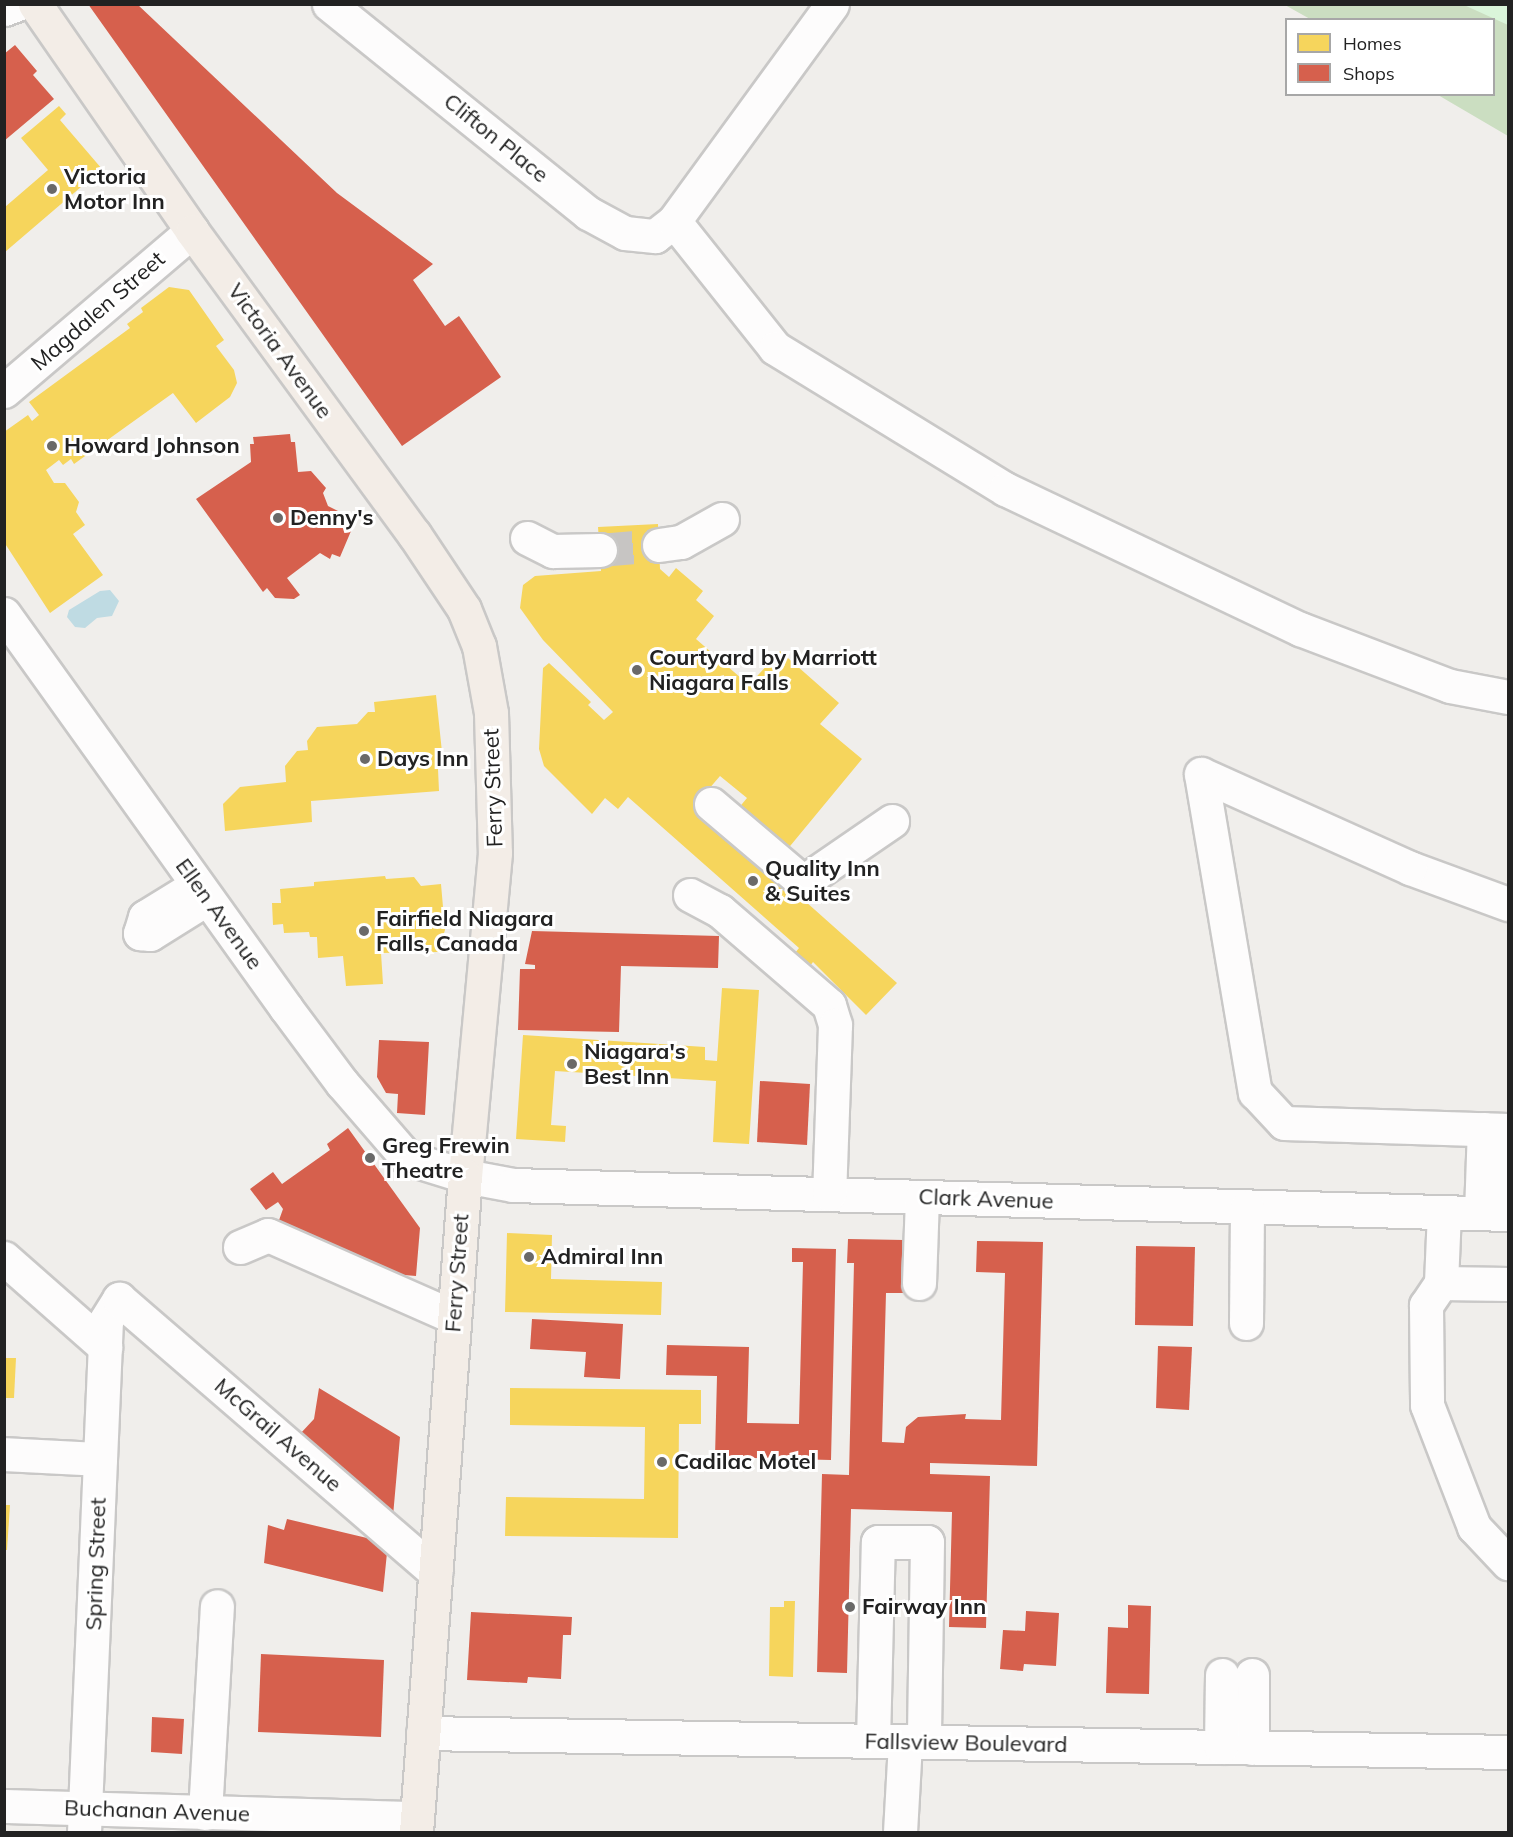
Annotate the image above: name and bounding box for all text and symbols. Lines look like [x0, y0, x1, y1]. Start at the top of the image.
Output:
legend [1285, 18, 1495, 96]
text: Homes [1343, 32, 1402, 55]
text: Shops [1343, 62, 1395, 85]
street label: Clifton Place [438, 88, 554, 188]
place label: Victoria Motor Inn [64, 163, 165, 214]
marker: Victoria Motor Inn [45, 182, 59, 196]
street label: Magdalen Street [26, 246, 170, 376]
street label: Victoria Avenue [222, 278, 338, 424]
place label: Howard Johnson [64, 433, 240, 459]
marker: Howard Johnson [45, 439, 59, 453]
place label: Denny's [290, 505, 374, 531]
marker: Denny's [271, 511, 285, 525]
place label: Courtyard by Marriott Niagara Falls [649, 644, 877, 696]
marker: Courtyard by Marriott Niagara Falls [630, 663, 644, 677]
street label: Ferry Street [478, 728, 508, 848]
place label: Days Inn [377, 746, 469, 772]
marker: Days Inn [358, 752, 372, 766]
street label: Ellen Avenue [170, 853, 268, 975]
place label: Quality Inn & Suites [765, 855, 880, 906]
marker: Quality Inn & Suites [746, 874, 760, 888]
place label: Fairfield Niagara Falls, Canada [376, 905, 554, 956]
marker: Fairfield Niagara Falls, Canada [357, 924, 371, 938]
place label: Niagara's Best Inn [584, 1038, 686, 1090]
marker: Niagara's Best Inn [565, 1057, 579, 1071]
place label: Greg Frewin Theatre [382, 1132, 510, 1184]
marker: Greg Frewin Theatre [363, 1151, 377, 1165]
street label: Clark Avenue [918, 1183, 1054, 1215]
street label: Ferry Street [440, 1213, 474, 1333]
place label: Admiral Inn [541, 1244, 663, 1270]
marker: Admiral Inn [522, 1250, 536, 1264]
street label: McGrail Avenue [209, 1373, 347, 1497]
place label: Cadilac Motel [674, 1449, 816, 1475]
marker: Cadilac Motel [655, 1455, 669, 1469]
street label: Spring Street [80, 1497, 112, 1631]
place label: Fairway Inn [862, 1594, 986, 1620]
marker: Fairway Inn [843, 1600, 857, 1614]
street label: Fallsview Boulevard [864, 1728, 1068, 1758]
street label: Buchanan Avenue [64, 1795, 250, 1827]

